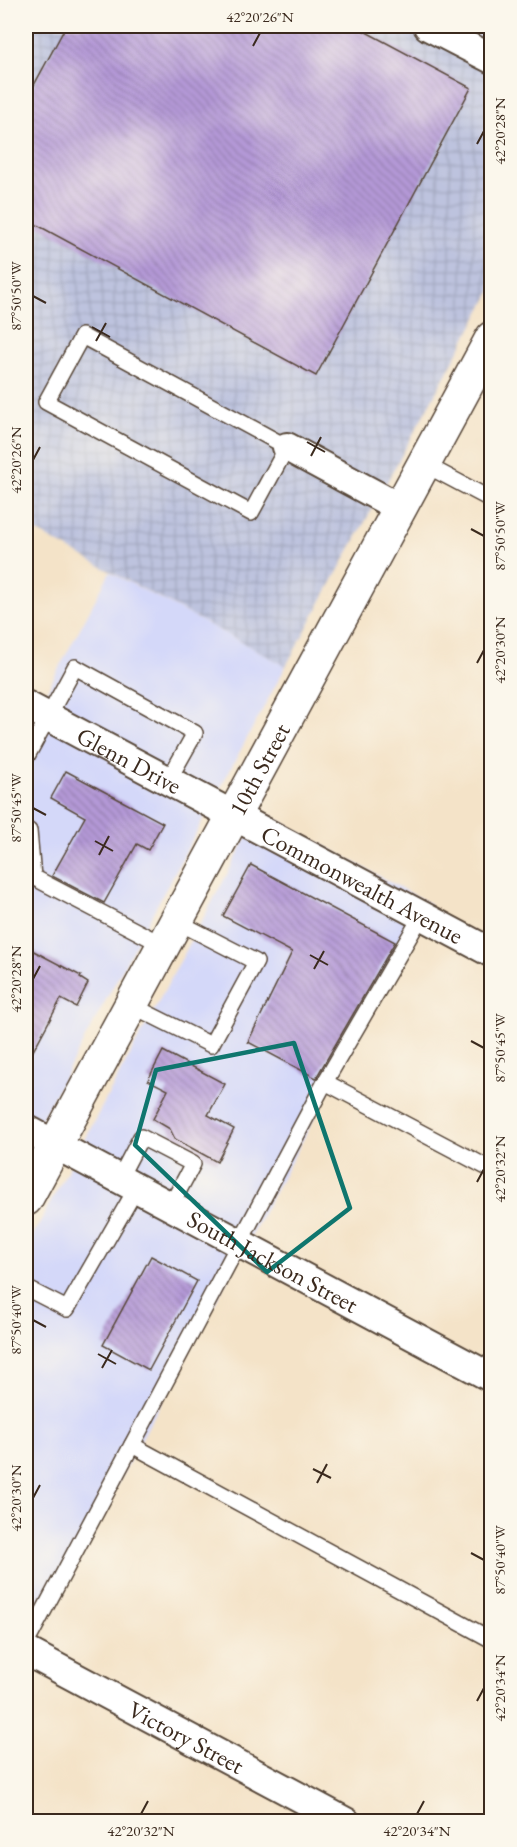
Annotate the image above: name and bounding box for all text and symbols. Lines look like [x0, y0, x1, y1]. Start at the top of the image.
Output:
text: 42°20'26"N [226, 7, 294, 26]
text: 42°20'28"N [490, 97, 509, 165]
text: 87°50'50"W [6, 261, 25, 331]
text: 42°20'26"N [6, 426, 25, 494]
text: 87°50'50"W [490, 501, 509, 571]
text: 42°20'30"N [490, 616, 509, 684]
street label: 10th Street [221, 717, 297, 821]
street label: Glenn Drive [72, 719, 187, 800]
text: 87°50'45"W [6, 773, 25, 843]
street label: Commonwealth Avenue [256, 818, 469, 950]
text: 42°20'28"N [6, 945, 25, 1013]
text: 87°50'45"W [490, 1013, 509, 1083]
text: 42°20'32"N [490, 1135, 509, 1203]
street label: South Jackson Street [182, 1203, 364, 1319]
text: 87°50'40"W [6, 1285, 25, 1355]
text: 42°20'30"N [6, 1464, 25, 1532]
text: 87°50'40"W [490, 1525, 509, 1595]
text: 42°20'34"N [490, 1654, 509, 1722]
street label: Victory Street [123, 1693, 250, 1781]
text: 42°20'32"N [107, 1821, 175, 1840]
text: 42°20'34"N [383, 1821, 451, 1840]

